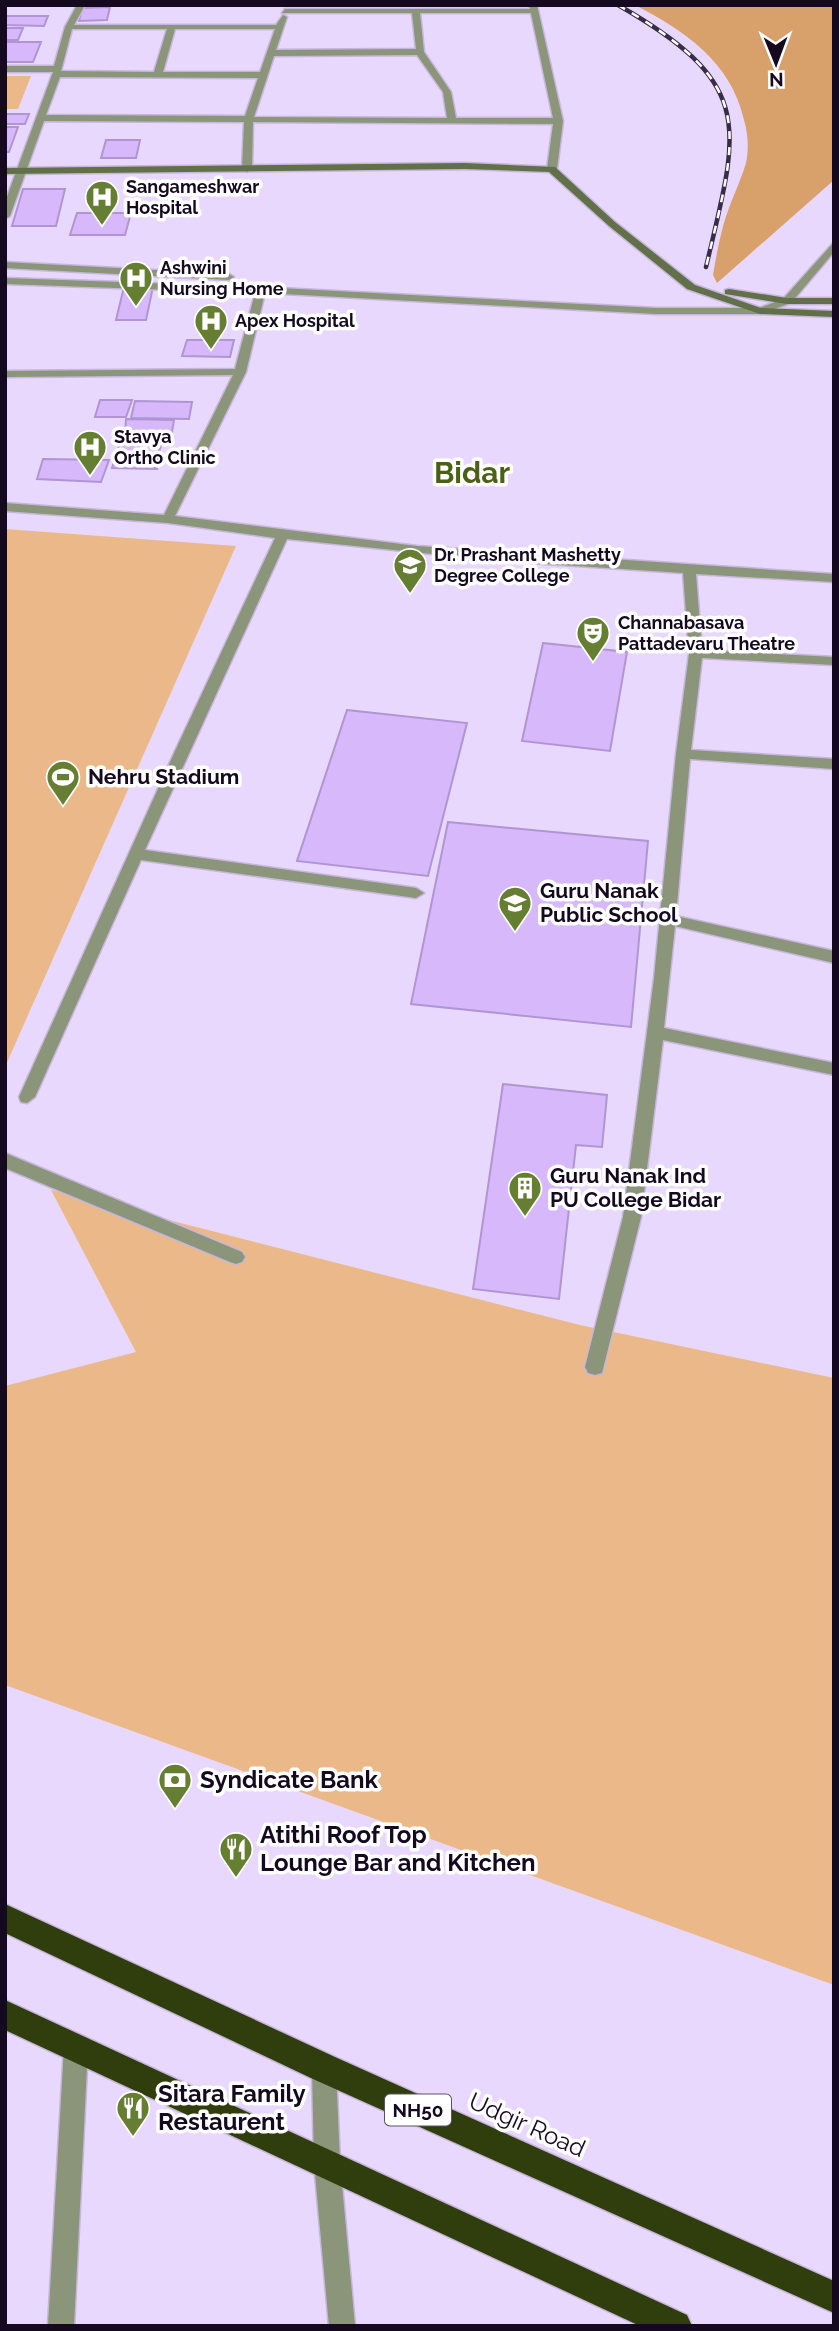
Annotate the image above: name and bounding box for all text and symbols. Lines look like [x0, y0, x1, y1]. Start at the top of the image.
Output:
north arrow [741, 28, 811, 98]
text: N [769, 69, 784, 91]
place label: Sangameshwar Hospital [126, 176, 259, 218]
hospital icon: Sangameshwar Hospital [83, 178, 121, 227]
place label: Ashwini Nursing Home [160, 257, 284, 299]
hospital icon: Ashwini Nursing Home [117, 259, 155, 308]
hospital icon: Apex Hospital [192, 302, 230, 351]
place label: Apex Hospital [235, 310, 355, 331]
place label: Stavya Ortho Clinic [114, 426, 216, 468]
hospital icon: Stavya Ortho Clinic [71, 428, 109, 477]
district label: Bidar [434, 455, 511, 490]
place label: Dr. Prashant Mashetty Degree College [434, 544, 621, 586]
school or university icon: Dr. Prashant Mashetty Degree College [391, 546, 429, 595]
place label: Channabasava Pattadevaru Theatre [618, 612, 795, 654]
theatre icon: Channabasava Pattadevaru Theatre [574, 614, 612, 663]
sports icon: Nehru Stadium [44, 758, 82, 807]
place label: Nehru Stadium [88, 764, 239, 789]
place label: Guru Nanak Public School [540, 878, 678, 927]
school or university icon: Guru Nanak Public School [496, 884, 534, 933]
place label: Guru Nanak Ind PU College Bidar [550, 1163, 721, 1212]
building icon: Guru Nanak Ind PU College Bidar [506, 1169, 544, 1218]
bank icon: Syndicate Bank [156, 1761, 194, 1810]
place label: Syndicate Bank [200, 1765, 379, 1794]
place label: Atithi Roof Top Lounge Bar and Kitchen [260, 1820, 535, 1877]
restaurant icon: Atithi Roof Top Lounge Bar and Kitchen [217, 1830, 255, 1879]
place label: Sitara Family Restaurent [158, 2079, 306, 2136]
street label: Udgir Road [464, 2086, 590, 2163]
restaurant icon: Sitara Family Restaurent [114, 2089, 152, 2138]
road number: NH50 [385, 2094, 451, 2126]

